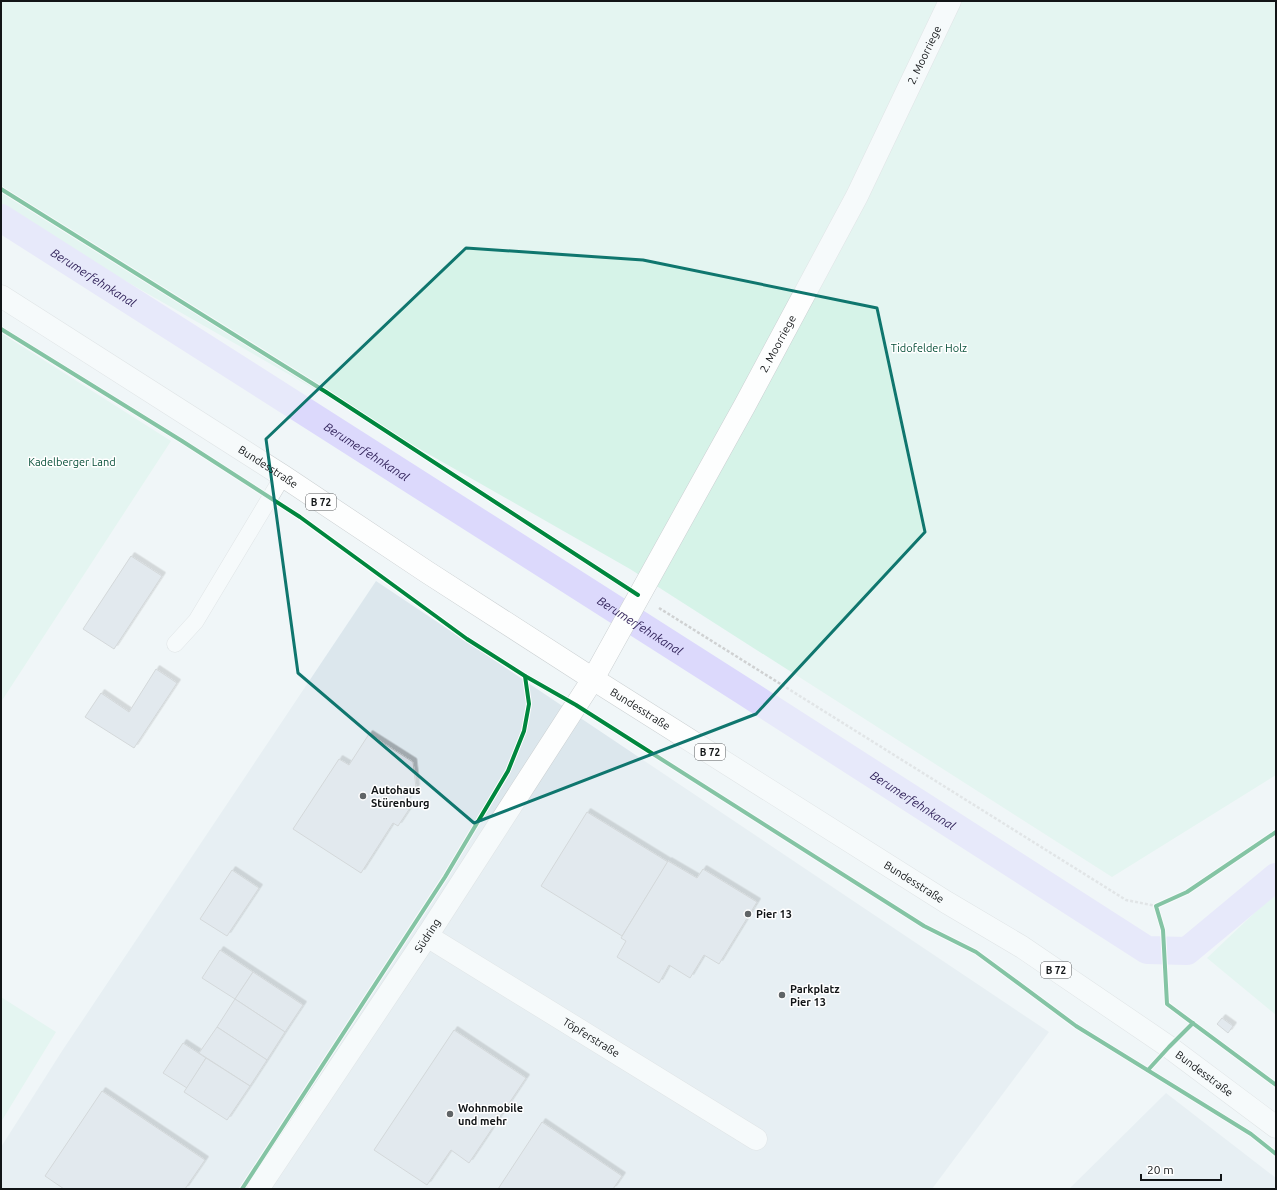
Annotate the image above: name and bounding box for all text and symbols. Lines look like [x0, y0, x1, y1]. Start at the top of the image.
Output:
street label: 2. Moorriege [905, 24, 943, 86]
water label: Berumerfehnkanal [49, 245, 139, 309]
street label: 2. Moorriege [758, 313, 798, 375]
park label: Tidofelder Holz [891, 342, 967, 354]
water label: Berumerfehnkanal [322, 419, 412, 483]
street label: Bundesstraße [236, 443, 300, 490]
park label: Kadelberger Land [28, 456, 116, 468]
road number: B 72 [306, 494, 336, 510]
water label: Berumerfehnkanal [595, 593, 686, 657]
street label: Bundesstraße [608, 685, 672, 732]
road number: B 72 [695, 744, 725, 760]
water label: Berumerfehnkanal [868, 768, 959, 832]
place label: Autohaus Stürenburg [371, 784, 430, 809]
marker: Autohaus Stürenburg [358, 791, 368, 801]
street label: Bundesstraße [882, 859, 946, 905]
place label: Pier 13 [756, 908, 792, 920]
marker: Pier 13 [743, 909, 753, 919]
street label: Südring [412, 916, 443, 954]
road number: B 72 [1041, 962, 1071, 978]
place label: Parkplatz Pier 13 [790, 983, 840, 1008]
marker: Parkplatz Pier 13 [777, 990, 787, 1000]
street label: Töpferstraße [561, 1015, 622, 1059]
street label: Bundesstraße [1173, 1048, 1235, 1099]
place label: Wohnmobile und mehr [458, 1102, 523, 1127]
marker: Wohnmobile und mehr [445, 1109, 455, 1119]
scale bar [1141, 1156, 1221, 1182]
text: 20 m [1147, 1163, 1174, 1176]

